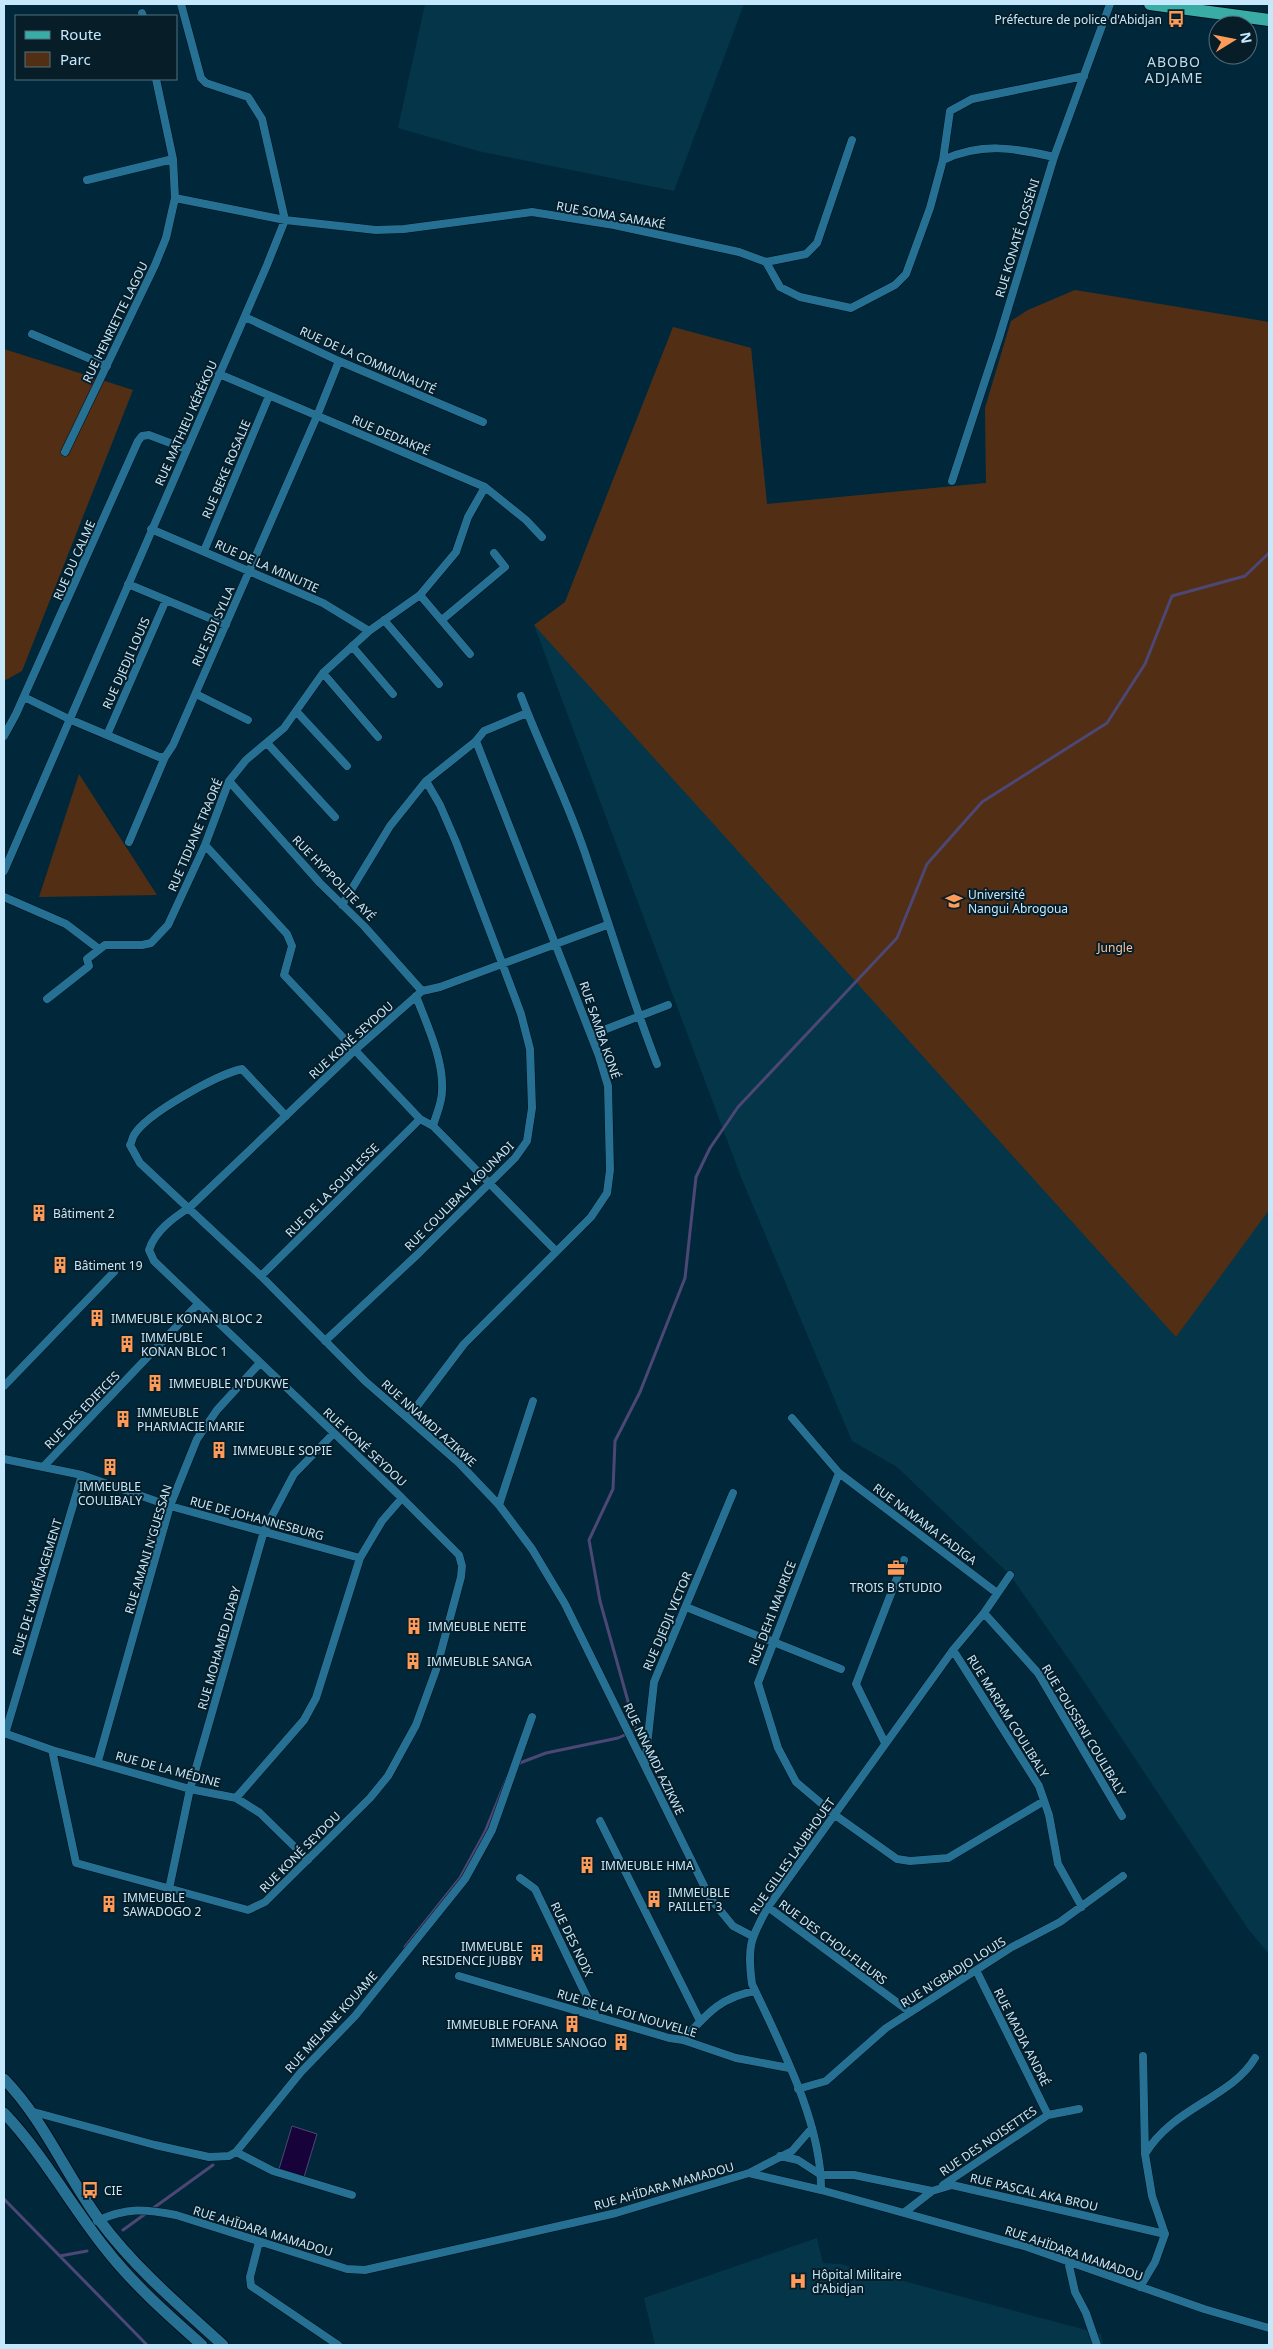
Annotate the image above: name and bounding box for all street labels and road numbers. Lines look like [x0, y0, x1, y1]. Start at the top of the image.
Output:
street label: RUE KONATÉ LOSSÉNI [991, 176, 1043, 300]
street label: RUE SOMA SAMAKÉ [555, 197, 667, 233]
street label: RUE HENRIETTE LAGOU [78, 259, 152, 385]
street label: RUE DE LA COMMUNAUTÉ [297, 322, 439, 398]
street label: RUE MATHIEU KÉRÉKOU [151, 358, 221, 488]
street label: RUE DEDIAKPÉ [349, 411, 433, 459]
street label: RUE BEKE ROSALIE [197, 417, 255, 521]
street label: RUE DU CALME [49, 517, 99, 603]
street label: RUE DE LA MINUTIE [212, 535, 322, 597]
street label: RUE SIDI SYLLA [188, 583, 238, 669]
street label: RUE DJEDJI LOUIS [98, 614, 154, 712]
street label: RUE TIDIANE TRAORÉ [163, 776, 227, 894]
street label: RUE HYPPOLITE AYÉ [289, 832, 379, 924]
street label: RUE SAMBA KONÉ [575, 979, 625, 1081]
street label: RUE KONÉ SEYDOU [305, 997, 397, 1083]
street label: RUE COULIBALY KOUNADI [401, 1138, 517, 1254]
street label: RUE DE LA SOUPLESSE [281, 1139, 383, 1241]
street label: RUE DES EDIFICES [41, 1367, 124, 1453]
street label: RUE NNAMDI AZIKWE [378, 1376, 480, 1470]
street label: RUE KONÉ SEYDOU [320, 1404, 410, 1490]
street label: RUE NAMAMA FADIGA [870, 1479, 981, 1569]
street label: RUE AMANI N'GUESSAN [120, 1482, 176, 1616]
street label: RUE DE JOHANNESBURG [188, 1492, 326, 1544]
street label: RUE DE L'AMÉNAGEMENT [8, 1516, 66, 1658]
street label: RUE DEHI MAURICE [744, 1558, 800, 1668]
street label: RUE DJEDJI VICTOR [638, 1568, 696, 1673]
street label: RUE MOHAMED DIABY [193, 1584, 245, 1712]
street label: RUE MARIAM COULIBALY [963, 1651, 1053, 1781]
street label: RUE FOUSSENI COULIBALY [1038, 1661, 1130, 1799]
street label: RUE NNAMDI AZIKWE [619, 1700, 689, 1818]
street label: RUE DE LA MÉDINE [114, 1747, 222, 1791]
street label: RUE GILLES LAUBHOUET [745, 1794, 839, 1918]
street label: RUE KONÉ SEYDOU [256, 1808, 344, 1896]
street label: RUE DES CHOU-FLEURS [775, 1896, 891, 1989]
street label: RUE DES NOIX [547, 1899, 597, 1979]
street label: RUE N'GBADJO LOUIS [897, 1932, 1009, 2011]
street label: RUE MELAINE KOUAME [281, 1968, 381, 2076]
street label: RUE DE LA FOI NOUVELLE [555, 1985, 699, 2041]
street label: RUE MADIA ANDRÉ [990, 1985, 1054, 2089]
street label: RUE DES NOISETTES [936, 2102, 1040, 2180]
street label: RUE AHÏDARA MAMADOU [592, 2158, 736, 2214]
street label: RUE PASCAL AKA BROU [968, 2169, 1100, 2215]
street label: RUE AHÏDARA MAMADOU [191, 2202, 335, 2260]
street label: RUE AHÏDARA MAMADOU [1003, 2221, 1145, 2285]

